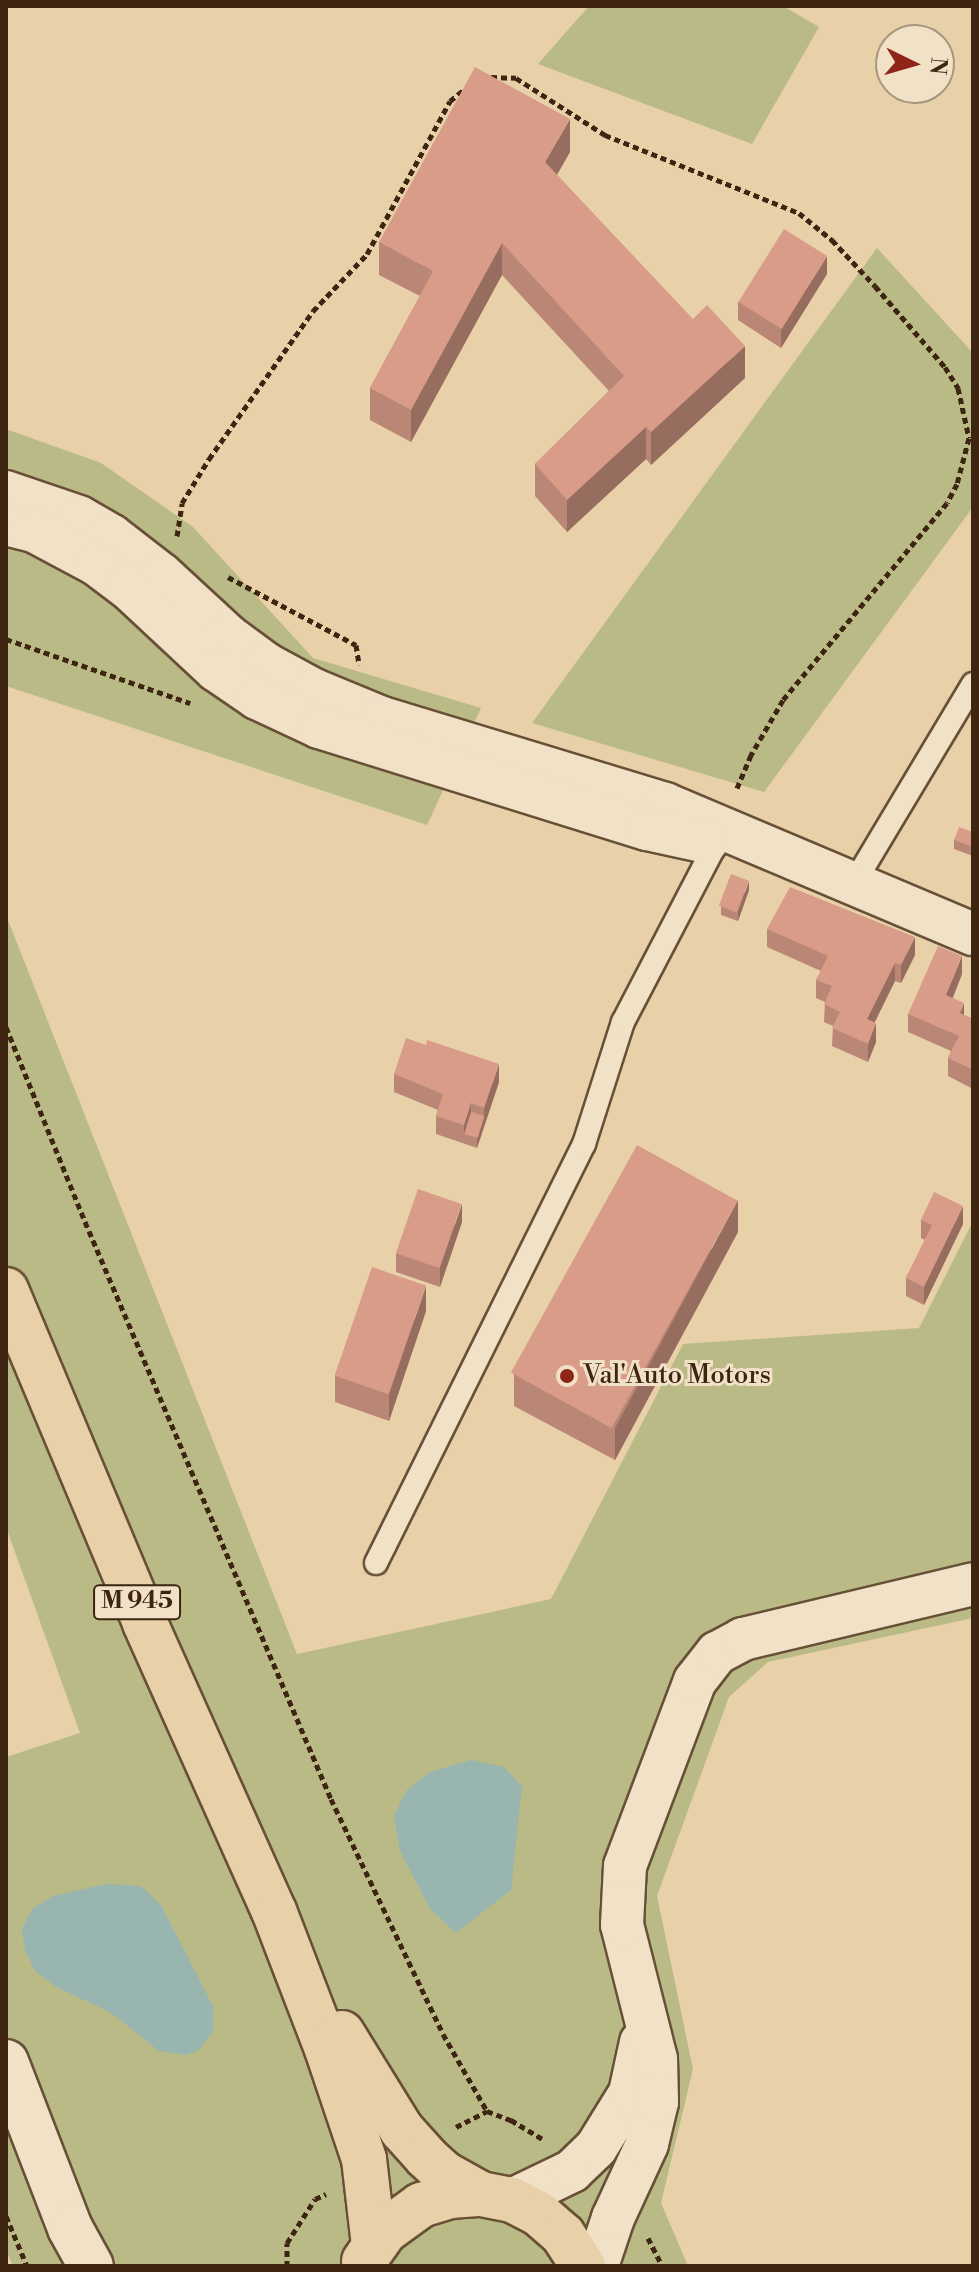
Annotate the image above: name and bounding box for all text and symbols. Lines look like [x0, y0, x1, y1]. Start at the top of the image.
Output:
north arrow [875, 24, 955, 104]
text: N [923, 56, 952, 76]
place label: Val'Auto Motors [583, 1360, 771, 1392]
marker: Val'Auto Motors [558, 1367, 576, 1385]
road number: M 945 [93, 1582, 181, 1622]

